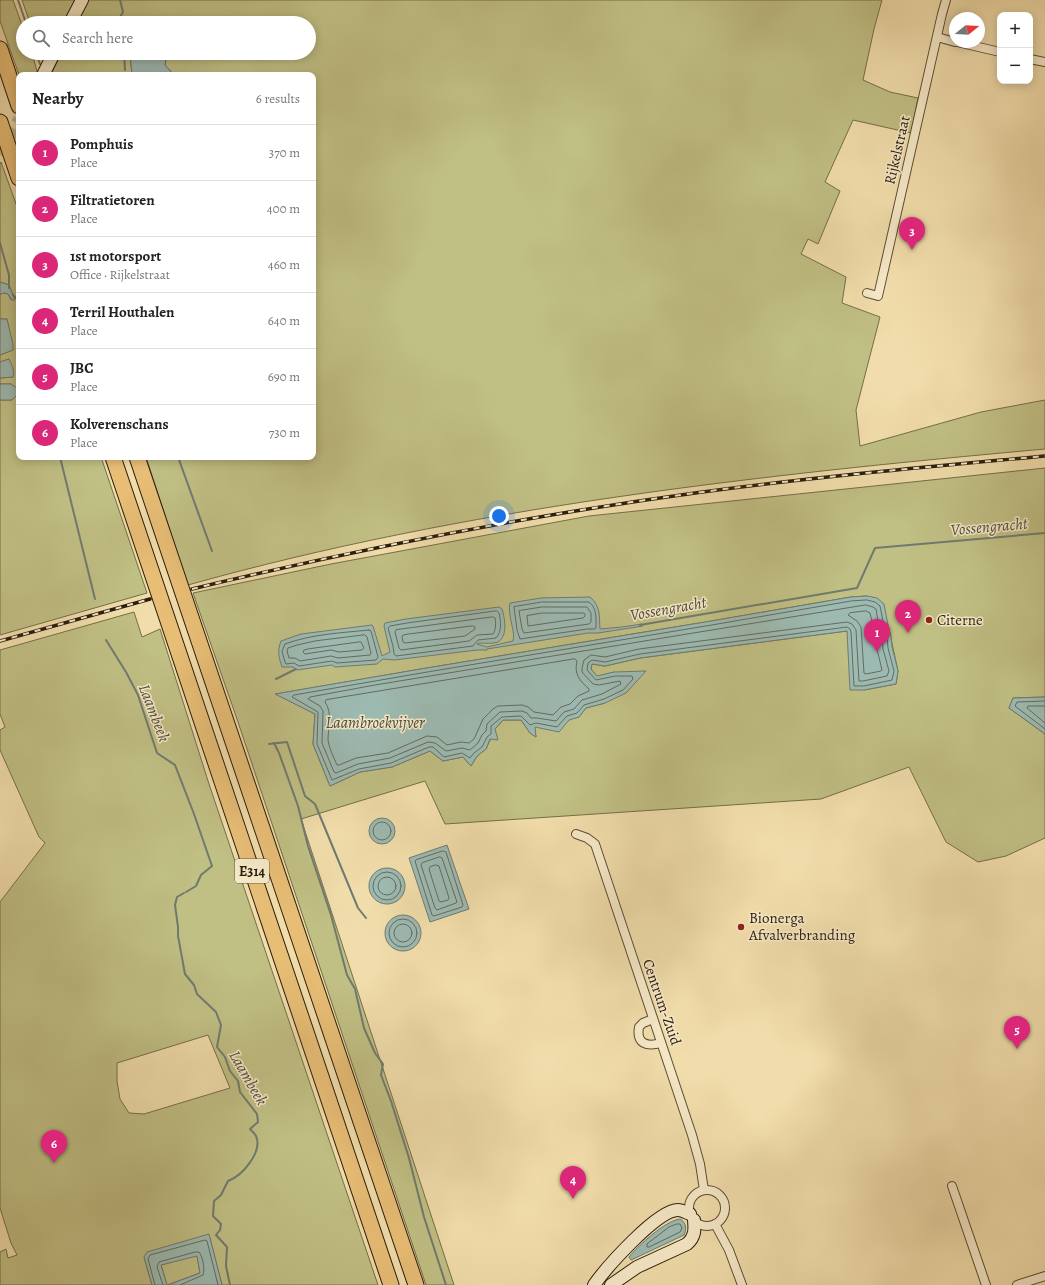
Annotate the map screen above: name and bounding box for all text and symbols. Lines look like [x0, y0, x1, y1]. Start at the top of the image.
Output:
north arrow [949, 12, 985, 48]
map controls [997, 12, 1033, 84]
button: + [997, 12, 1033, 48]
search box [16, 16, 316, 60]
icon: search [30, 27, 52, 49]
text: Search here [62, 28, 133, 48]
button: − [997, 48, 1033, 84]
text: Nearby [32, 87, 83, 110]
text: 6 results [256, 90, 300, 107]
street label: Rijkelstraat [879, 114, 915, 186]
text: Pomphuis [70, 134, 133, 154]
text: 1 [43, 144, 47, 161]
text: 370 m [269, 144, 300, 161]
text: Place [70, 154, 98, 171]
text: Filtratietoren [70, 190, 155, 210]
text: 2 [42, 200, 48, 217]
text: 400 m [267, 200, 300, 217]
text: Place [70, 210, 98, 227]
pin: 3 [899, 217, 925, 250]
text: 1st motorsport [70, 246, 161, 266]
text: 3 [42, 256, 48, 273]
text: 460 m [268, 256, 300, 273]
text: Office · Rijkelstraat [70, 266, 170, 283]
text: Terril Houthalen [70, 302, 175, 322]
text: 4 [42, 312, 48, 329]
text: 640 m [268, 312, 300, 329]
text: Place [70, 322, 98, 339]
text: JBC [70, 358, 93, 378]
text: 5 [42, 368, 48, 385]
text: 690 m [268, 368, 300, 385]
text: Place [70, 378, 98, 395]
text: Kolverenschans [70, 414, 169, 434]
text: 6 [42, 424, 48, 441]
text: 730 m [269, 424, 300, 441]
text: Place [70, 434, 98, 451]
your location [489, 506, 509, 526]
water label: Vossengracht [950, 513, 1030, 541]
water label: Vossengracht [628, 591, 709, 627]
pin: 2 [895, 600, 921, 633]
place label: Citerne [937, 610, 983, 630]
marker: Citerne [924, 615, 934, 625]
pin: 1 [864, 619, 890, 652]
water label: Laambeek [133, 681, 175, 745]
water label: Laambroekvijver [326, 712, 425, 734]
road number: E314 [235, 859, 269, 883]
place label: Bionerga Afvalverbranding [748, 908, 856, 945]
marker: Bionerga Afvalverbranding [736, 922, 746, 932]
street label: Centrum-Zuid [638, 956, 686, 1049]
pin: 5 [1004, 1016, 1030, 1049]
water label: Laambeek [223, 1046, 273, 1110]
pin: 6 [41, 1130, 67, 1163]
pin: 4 [560, 1166, 586, 1199]

